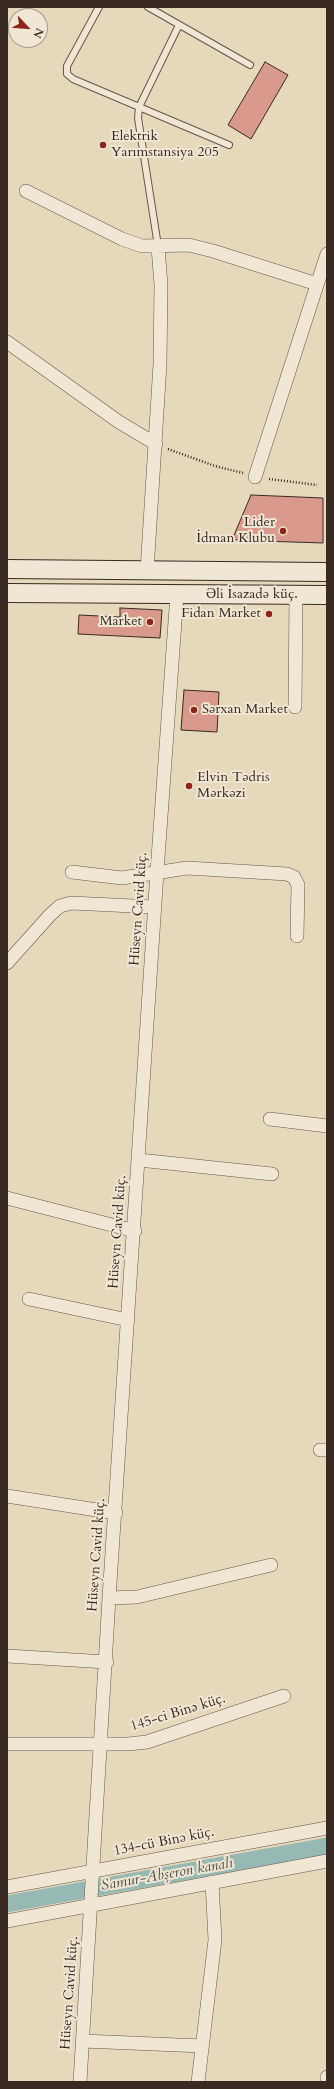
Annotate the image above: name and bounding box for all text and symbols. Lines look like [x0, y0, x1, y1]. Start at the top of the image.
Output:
north arrow [8, 8, 48, 48]
text: N [30, 25, 47, 41]
place label: Elektrik Yarımstansiya 205 [111, 129, 219, 162]
marker: Elektrik Yarımstansiya 205 [98, 140, 108, 150]
place label: Lider İdman Klubu [196, 515, 275, 548]
marker: Lider İdman Klubu [278, 526, 288, 536]
street label: Əli İsazadə küç. [206, 587, 298, 603]
place label: Fidan Market [181, 606, 261, 622]
marker: Fidan Market [264, 609, 274, 619]
place label: Market [99, 614, 142, 630]
marker: Market [145, 617, 155, 627]
place label: Sərxan Market [202, 702, 288, 718]
marker: Sərxan Market [189, 705, 199, 715]
place label: Elvin Tədris Mərkəzi [197, 770, 270, 802]
marker: Elvin Tədris Mərkəzi [184, 781, 194, 791]
street label: Hüseyn Cavid küç. [127, 852, 151, 966]
street label: Hüseyn Cavid küç. [106, 1175, 130, 1289]
street label: Hüseyn Cavid küç. [85, 1498, 109, 1612]
street label: 145-ci Binə küç. [128, 1691, 228, 1735]
street label: 134-cü Binə küç. [112, 1824, 216, 1860]
water label: Samur-Abşeron kanalı [100, 1855, 234, 1895]
street label: Hüseyn Cavid küç. [58, 1936, 82, 2050]

